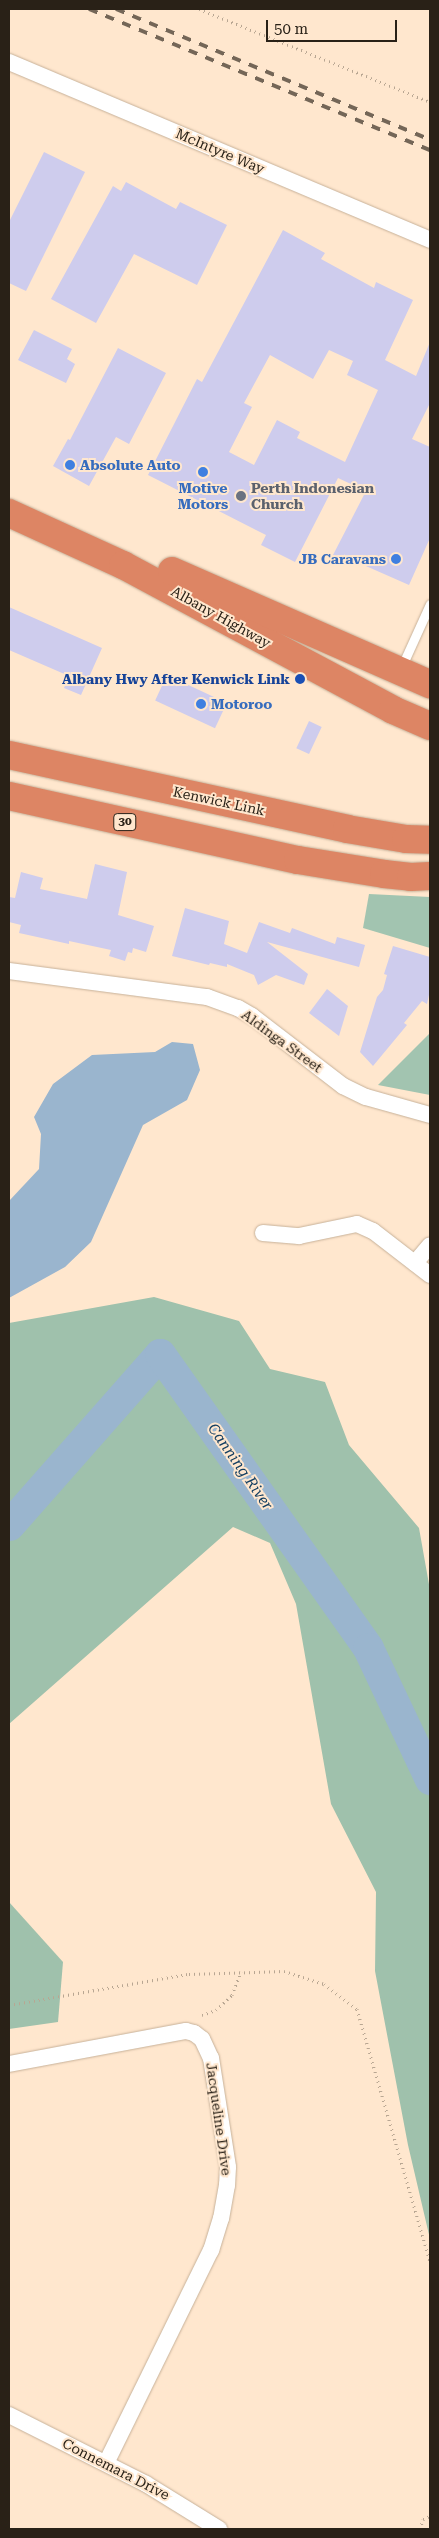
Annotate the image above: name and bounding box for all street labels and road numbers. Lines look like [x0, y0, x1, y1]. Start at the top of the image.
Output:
street label: McIntyre Way [173, 125, 267, 177]
street label: Albany Highway [168, 583, 274, 651]
street label: Kenwick Link [171, 783, 267, 819]
road number: 30 [112, 812, 138, 832]
street label: Aldinga Street [238, 1006, 326, 1076]
street label: Jacqueline Drive [203, 2062, 235, 2176]
street label: Connemara Drive [60, 2435, 172, 2503]

